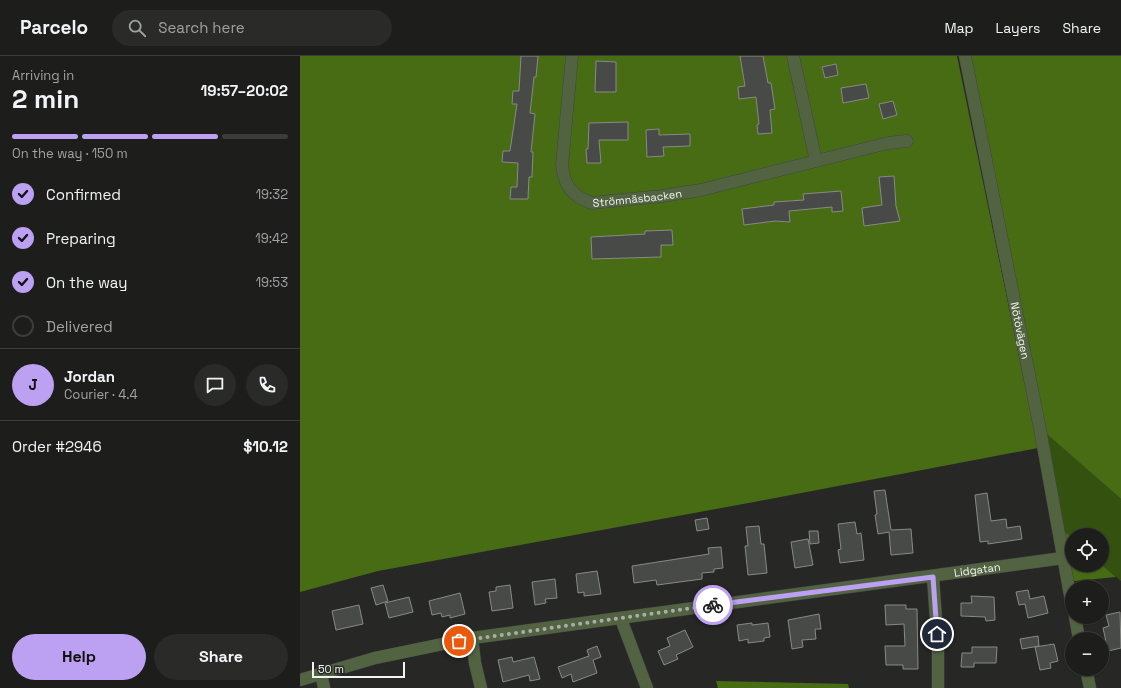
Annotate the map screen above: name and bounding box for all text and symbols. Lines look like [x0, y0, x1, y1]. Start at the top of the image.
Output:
search box [112, 10, 392, 46]
text: Parcelo [20, 15, 88, 40]
icon: search [126, 17, 148, 39]
text: Search here [158, 18, 245, 37]
text: Map [944, 19, 974, 37]
text: Layers [996, 19, 1040, 37]
text: Share [1062, 19, 1101, 37]
text: Arriving in [12, 67, 74, 84]
text: 19:57–20:02 [200, 81, 288, 100]
text: 2 min [12, 82, 79, 116]
text: On the way · 150 m [12, 145, 128, 162]
icon: check [12, 183, 34, 205]
text: Confirmed [46, 185, 121, 204]
text: 19:32 [256, 186, 288, 203]
street label: Strömnäsbacken [592, 186, 683, 210]
icon: check [12, 227, 34, 249]
text: Preparing [46, 229, 116, 248]
text: 19:42 [255, 230, 288, 247]
icon: check [12, 271, 34, 293]
text: On the way [46, 273, 127, 292]
text: 19:53 [256, 274, 288, 291]
street label: Nötövägen [1008, 301, 1033, 360]
text: Delivered [46, 317, 113, 336]
button: chat [194, 364, 236, 406]
button: phone [246, 364, 288, 406]
text: Jordan [64, 367, 115, 386]
text: J [28, 375, 38, 394]
text: Courier · 4.4 [64, 386, 138, 403]
text: Order #2946 [12, 437, 102, 456]
text: $10.12 [243, 437, 288, 456]
map controls [1065, 528, 1109, 676]
button: locate [1065, 528, 1109, 572]
street label: Lidgatan [953, 560, 1001, 580]
button: + [1065, 580, 1109, 624]
courier [693, 585, 733, 625]
icon: bike [702, 594, 724, 616]
pin [920, 617, 954, 651]
icon: home [926, 623, 948, 645]
pin [442, 624, 476, 658]
icon: bag [448, 630, 470, 652]
button: − [1065, 632, 1109, 676]
button: Help [12, 634, 146, 680]
button: Share [154, 634, 288, 680]
scale bar [312, 660, 405, 679]
text: 50 m [318, 662, 344, 676]

